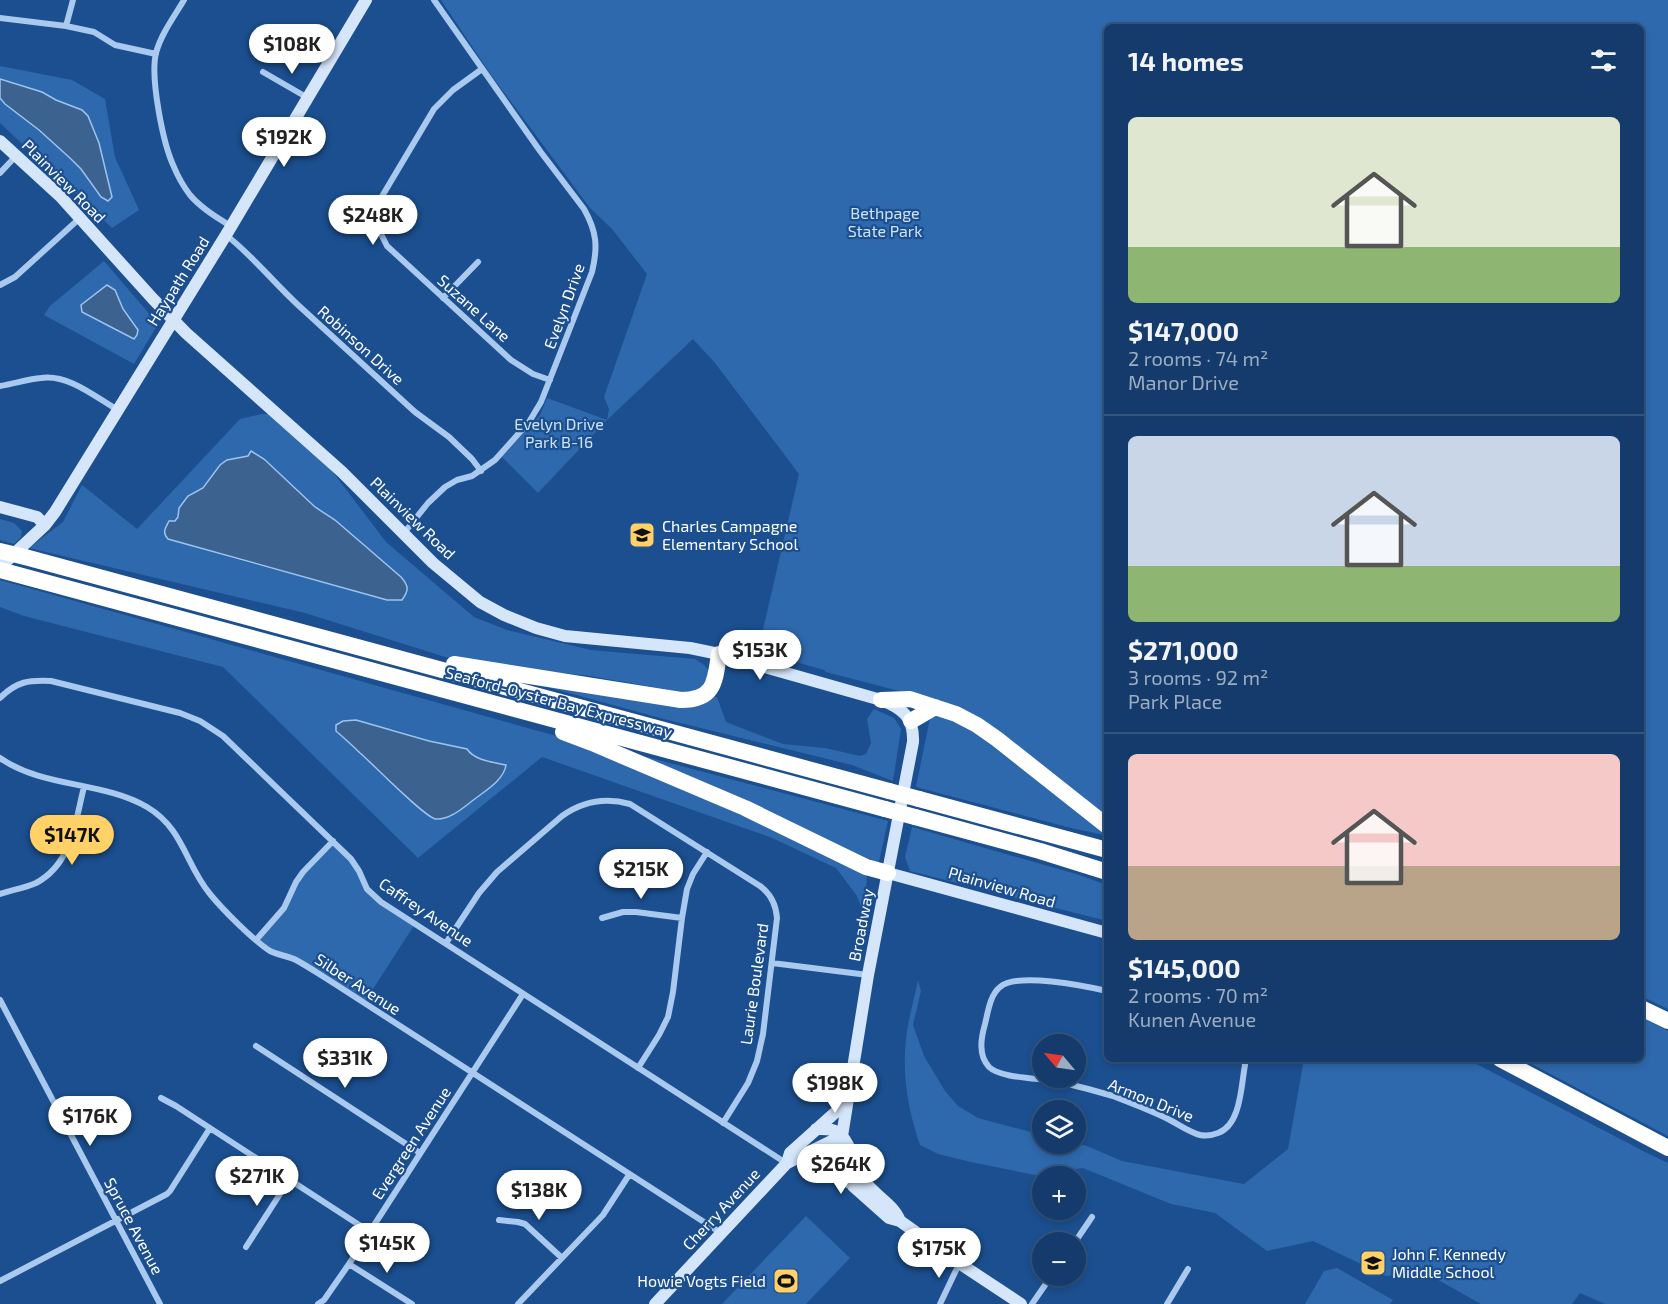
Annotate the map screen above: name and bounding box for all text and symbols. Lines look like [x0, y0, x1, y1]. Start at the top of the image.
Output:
pin: $108K [250, 24, 334, 75]
text: $108K [263, 31, 321, 55]
icon: filters [1587, 44, 1620, 77]
text: 14 homes [1128, 45, 1244, 76]
pin: $192K [242, 117, 326, 168]
text: $192K [256, 124, 312, 148]
street label: Plainview Road [19, 135, 110, 226]
icon: home [1320, 156, 1428, 264]
pin: $248K [331, 195, 415, 246]
text: $248K [342, 202, 404, 226]
park label: Bethpage State Park [848, 203, 922, 240]
street label: Haypath Road [143, 233, 213, 329]
street label: Evelyn Drive [539, 260, 588, 351]
street label: Suzane Lane [434, 270, 515, 345]
street label: Robinson Drive [314, 301, 408, 388]
text: $147,000 [1128, 315, 1239, 346]
text: 2 rooms · 74 m² [1128, 346, 1268, 370]
text: Manor Drive [1128, 370, 1239, 394]
park label: Evelyn Drive Park B-16 [514, 414, 604, 451]
street label: Plainview Road [367, 472, 460, 563]
icon: home [1320, 475, 1428, 583]
place label: Charles Campagne Elementary School [662, 516, 798, 553]
school or university icon: Charles Campagne Elementary School [627, 520, 657, 550]
pin: $153K [718, 630, 802, 681]
text: $271,000 [1128, 634, 1239, 665]
text: $153K [732, 637, 788, 661]
street label: Seaford-Oyster Bay Expressway [444, 662, 675, 741]
text: 3 rooms · 92 m² [1128, 665, 1268, 689]
text: Park Place [1128, 689, 1222, 713]
icon: home [1320, 793, 1428, 901]
pin: $147K [30, 815, 114, 866]
text: $147K [44, 822, 100, 846]
pin: $215K [599, 849, 683, 900]
text: $215K [613, 856, 669, 880]
street label: Plainview Road [946, 862, 1058, 911]
street label: Caffrey Avenue [376, 873, 477, 950]
street label: Broadway [844, 886, 877, 963]
street label: Laurie Boulevard [736, 922, 771, 1046]
street label: Silber Avenue [312, 949, 405, 1018]
text: $145,000 [1128, 952, 1241, 983]
text: 2 rooms · 70 m² [1128, 983, 1268, 1007]
text: Kunen Avenue [1128, 1007, 1256, 1031]
north arrow [1032, 1034, 1086, 1088]
map controls [1032, 1034, 1086, 1286]
pin: $331K [303, 1038, 387, 1089]
text: $331K [317, 1045, 373, 1069]
pin: $198K [793, 1063, 877, 1114]
text: $198K [806, 1070, 864, 1094]
street label: Armon Drive [1106, 1074, 1197, 1125]
street label: Evergreen Avenue [367, 1083, 454, 1203]
pin: $176K [48, 1096, 132, 1147]
button: layers [1032, 1100, 1086, 1154]
text: $176K [62, 1103, 118, 1127]
pin: $264K [799, 1144, 883, 1195]
text: $264K [811, 1151, 871, 1175]
pin: $271K [215, 1156, 299, 1207]
text: $271K [229, 1163, 285, 1187]
street label: Cherry Avenue [678, 1164, 763, 1253]
button: + [1032, 1166, 1086, 1220]
pin: $138K [497, 1170, 581, 1221]
street label: Spruce Avenue [101, 1174, 168, 1277]
text: $138K [511, 1177, 567, 1201]
pin: $145K [345, 1223, 429, 1274]
pin: $175K [897, 1228, 981, 1279]
text: $145K [359, 1230, 415, 1254]
button: − [1032, 1232, 1086, 1286]
text: $175K [912, 1235, 966, 1259]
place label: John F. Kennedy Middle School [1392, 1244, 1506, 1281]
school or university icon: John F. Kennedy Middle School [1358, 1248, 1388, 1278]
sports icon: Howie Vogts Field [771, 1266, 801, 1296]
place label: Howie Vogts Field [637, 1271, 766, 1290]

